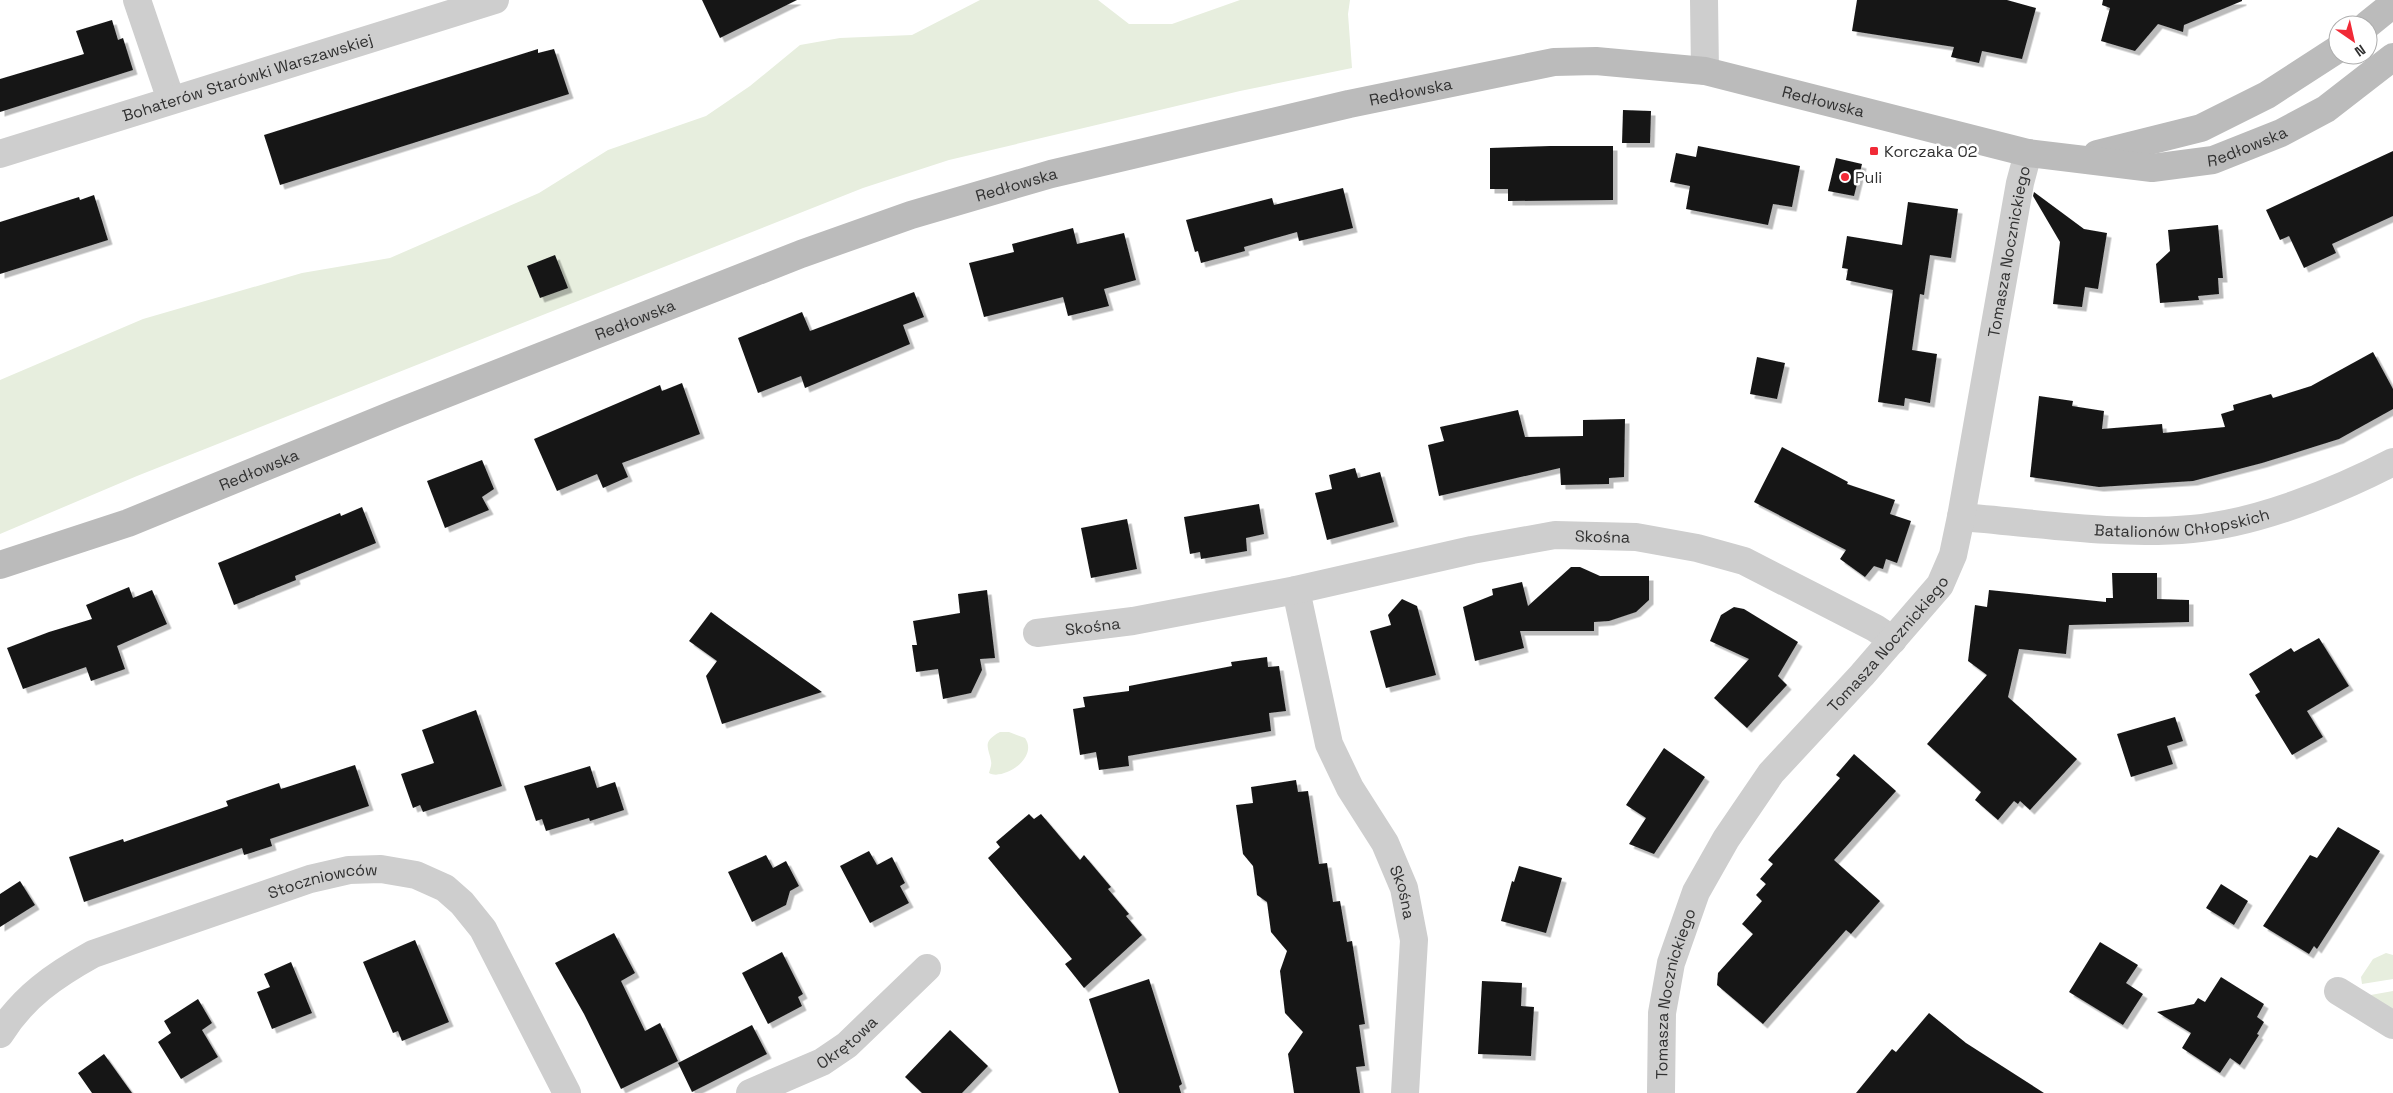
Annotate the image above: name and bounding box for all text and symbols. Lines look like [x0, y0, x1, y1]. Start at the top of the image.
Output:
north arrow [2328, 15, 2378, 65]
street label: Bohaterów Starówki Warszawskiej [120, 29, 375, 126]
text: N [2351, 41, 2369, 61]
street label: Redłowska [1367, 73, 1454, 111]
street label: Redłowska [1780, 81, 1867, 122]
street label: Redłowska [2206, 122, 2291, 172]
place label: Korczaka 02 [1884, 141, 1977, 162]
marker: Korczaka 02 [1868, 145, 1880, 157]
street label: Redłowska [973, 163, 1059, 207]
street label: Tomasza Nocznickiego [1983, 163, 2035, 339]
place label: Puli [1855, 167, 1882, 188]
marker: Puli [1839, 171, 1851, 183]
street label: Redłowska [592, 295, 678, 345]
street label: Redłowska [216, 444, 302, 496]
street label: Batalionów Chłopskich [2093, 503, 2272, 542]
street label: Skośna [1575, 525, 1630, 548]
street label: Tomasza Nocznickiego [1823, 573, 1953, 717]
street label: Skośna [1064, 613, 1121, 640]
street label: Stoczniowców [265, 859, 378, 904]
street label: Skośna [1385, 862, 1420, 921]
street label: Tomasza Nocznickiego [1651, 906, 1700, 1079]
street label: Okrętowa [812, 1012, 882, 1074]

